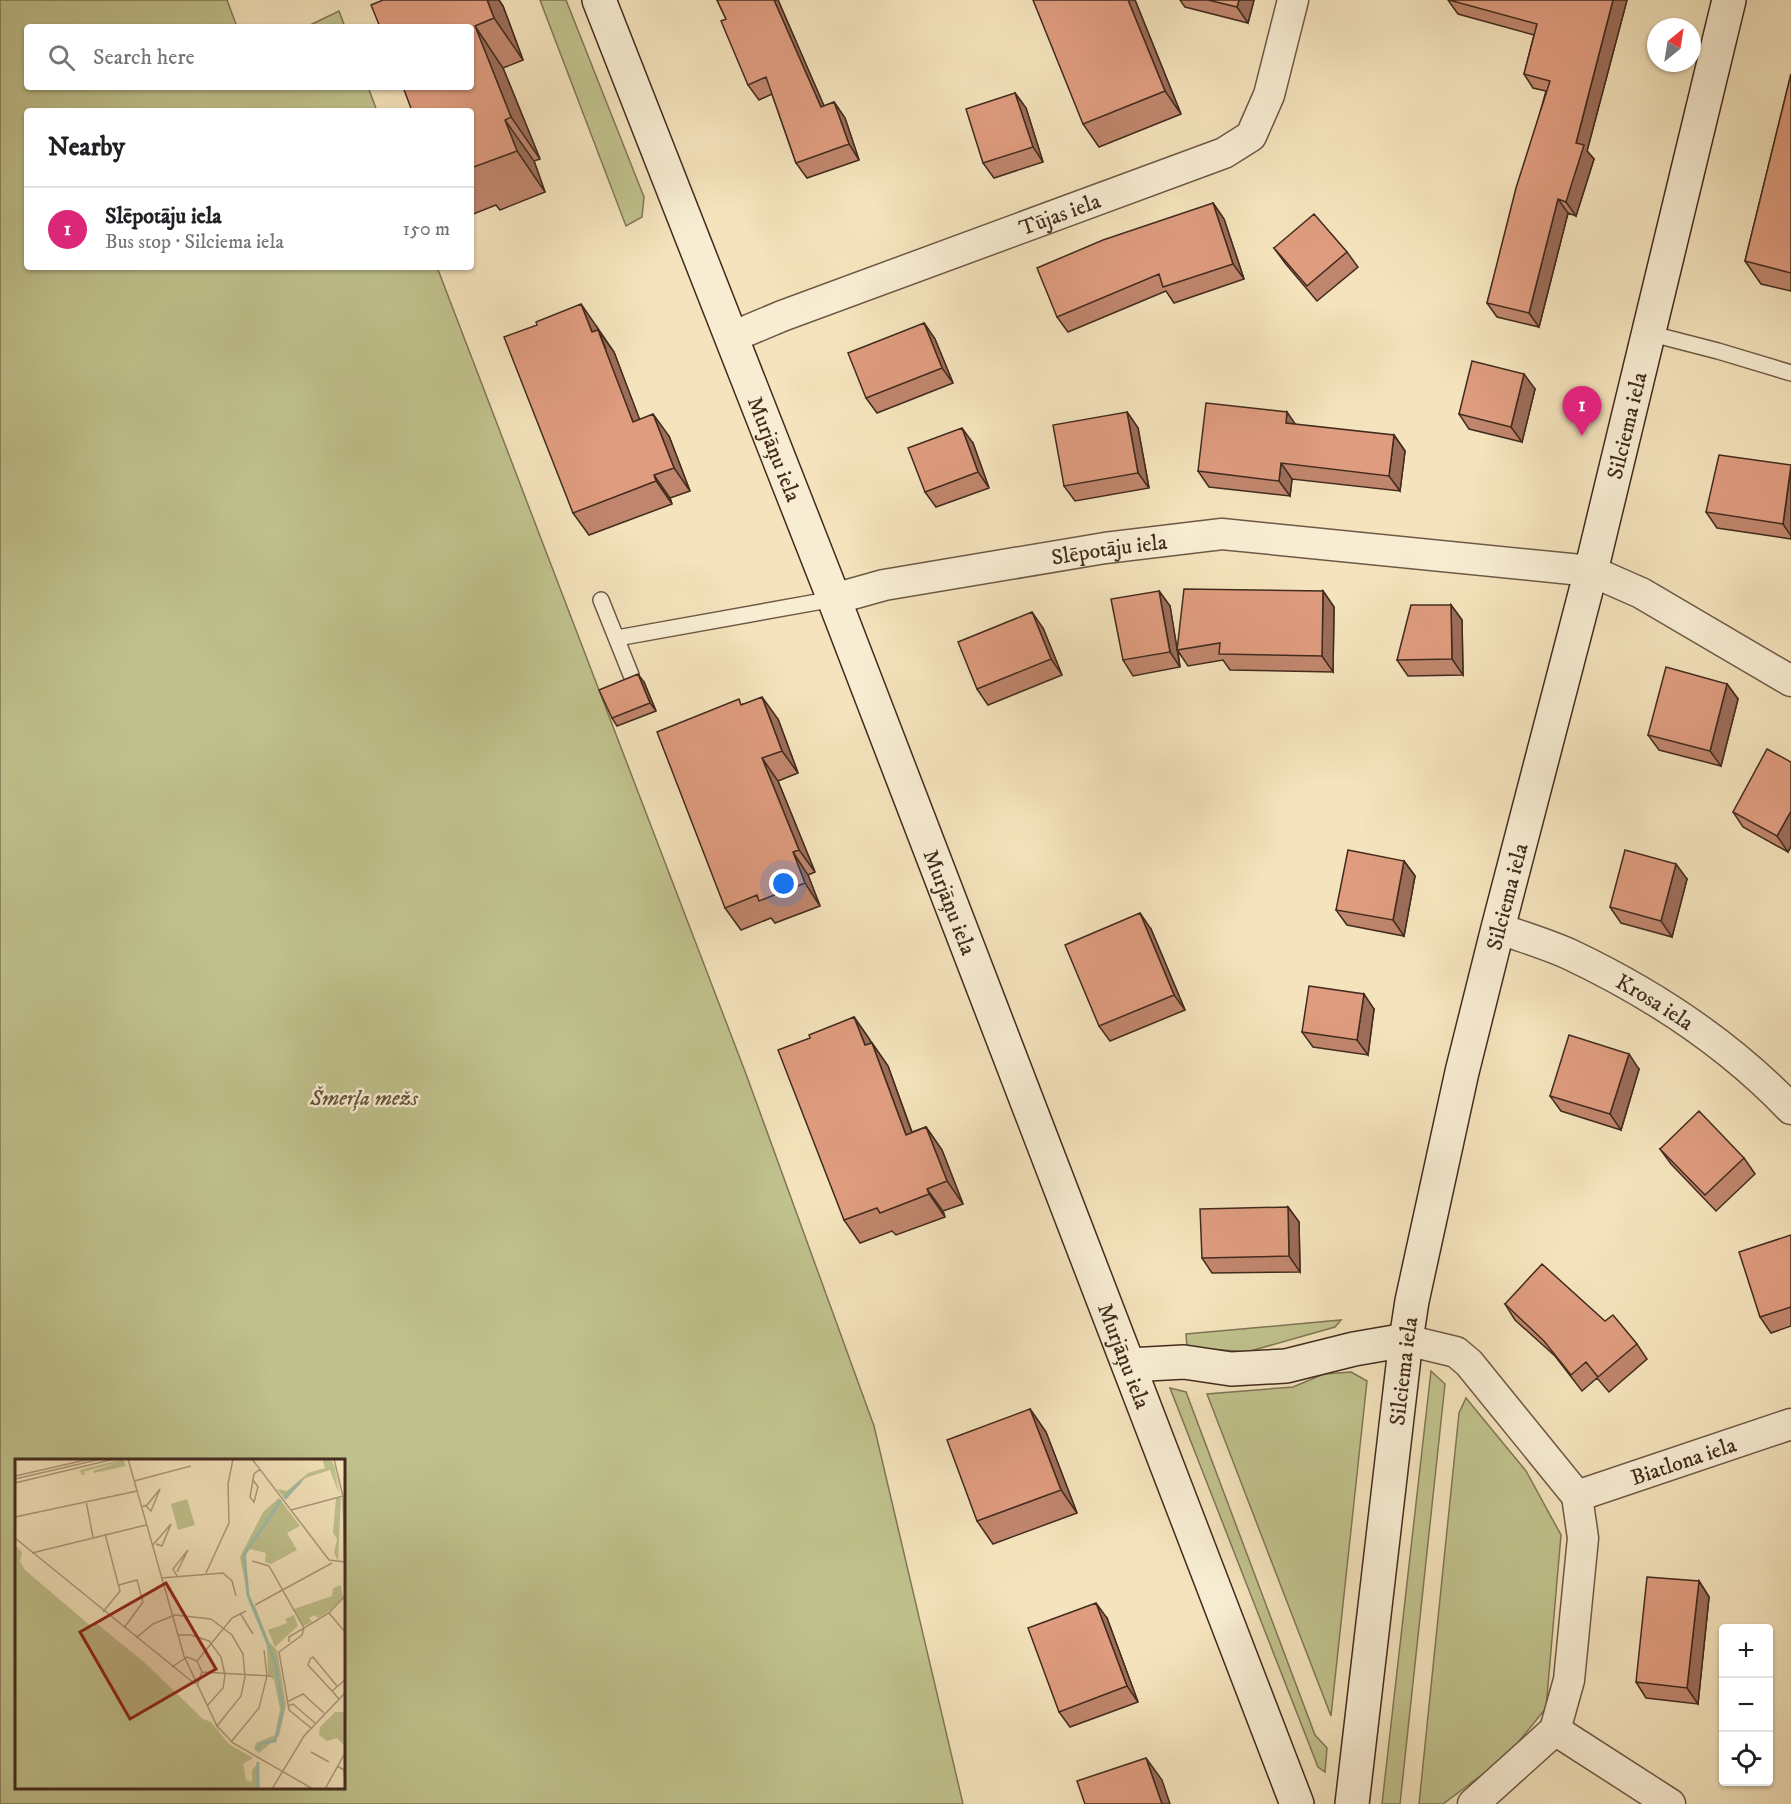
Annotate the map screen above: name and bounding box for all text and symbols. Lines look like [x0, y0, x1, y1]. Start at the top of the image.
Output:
north arrow [1647, 18, 1701, 72]
search box [24, 24, 474, 90]
icon: search [45, 41, 78, 74]
text: Search here [93, 44, 195, 71]
text: Nearby [48, 131, 125, 164]
street label: Tūjas iela [1016, 188, 1105, 242]
text: Slēpotāju iela [105, 203, 222, 230]
text: 1 [64, 217, 71, 242]
text: 150 m [403, 217, 450, 242]
text: Bus stop · Silciema iela [105, 230, 284, 255]
street label: Silciema iela [1602, 369, 1654, 482]
pin: 1 [1562, 386, 1602, 436]
street label: Murjāņu iela [741, 393, 807, 506]
street label: Slēpotāju iela [1049, 529, 1169, 572]
street label: Silciema iela [1481, 840, 1535, 953]
street label: Murjāņu iela [917, 846, 982, 960]
your location [769, 869, 798, 898]
street label: Krosa iela [1611, 968, 1699, 1037]
park label: Šmerļa mežs [309, 1085, 419, 1112]
street label: Murjāņu iela [1091, 1300, 1156, 1413]
street label: Silciema iela [1384, 1314, 1425, 1427]
street label: Biatlona iela [1627, 1431, 1740, 1492]
inset map [15, 1459, 345, 1789]
map controls [1719, 1624, 1773, 1786]
button: + [1719, 1624, 1773, 1678]
button: − [1719, 1678, 1773, 1732]
button: locate [1719, 1732, 1773, 1786]

